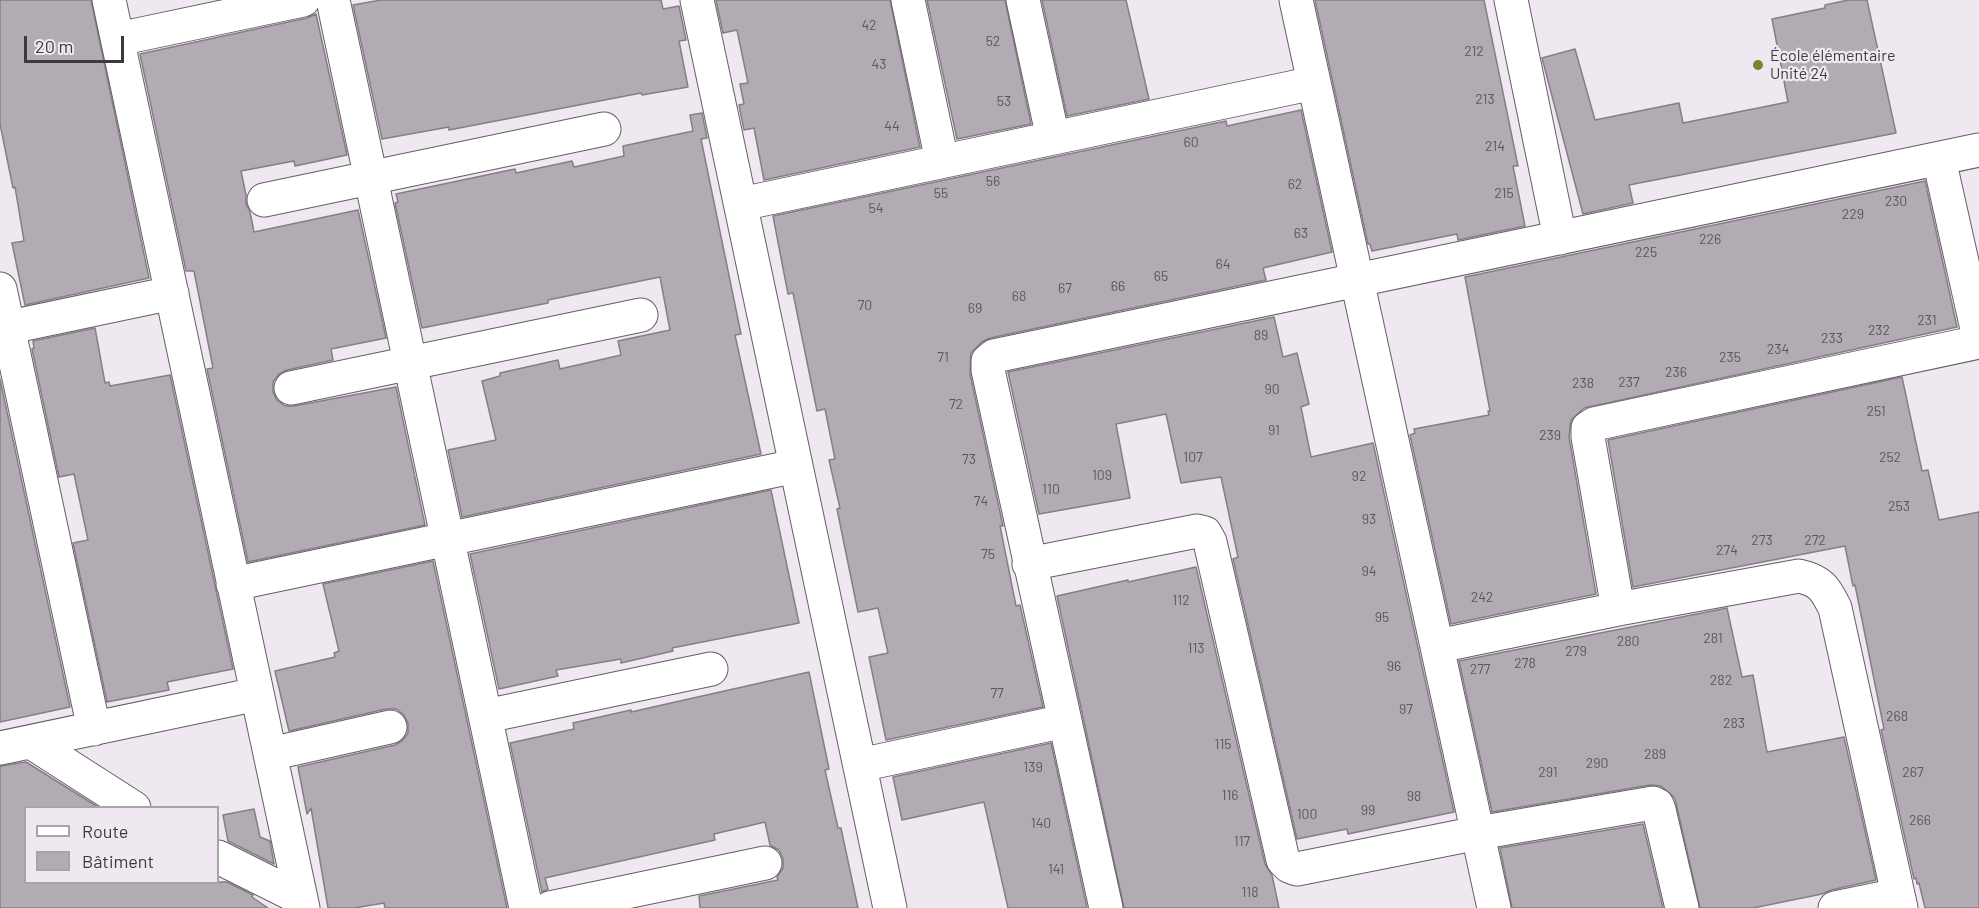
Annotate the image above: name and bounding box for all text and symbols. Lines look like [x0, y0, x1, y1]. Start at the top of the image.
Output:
house number: 42 [861, 17, 877, 33]
scale bar [27, 24, 128, 62]
house number: 52 [986, 33, 1000, 49]
text: 20 m [35, 35, 73, 57]
house number: 212 [1464, 43, 1484, 59]
place label: École élémentaire Unité 24 [1770, 46, 1895, 84]
house number: 43 [872, 56, 886, 72]
marker: École élémentaire Unité 24 [1751, 58, 1765, 72]
house number: 213 [1475, 91, 1495, 107]
house number: 53 [997, 93, 1011, 109]
house number: 44 [884, 118, 900, 134]
house number: 60 [1183, 134, 1199, 150]
house number: 214 [1485, 138, 1505, 154]
house number: 56 [986, 173, 1000, 189]
house number: 62 [1288, 176, 1302, 192]
house number: 55 [934, 185, 948, 201]
house number: 215 [1494, 185, 1514, 201]
house number: 230 [1885, 193, 1907, 209]
house number: 54 [869, 200, 883, 216]
house number: 229 [1842, 206, 1864, 222]
house number: 63 [1294, 225, 1308, 241]
house number: 226 [1699, 231, 1721, 247]
house number: 225 [1635, 244, 1657, 260]
house number: 64 [1216, 256, 1230, 272]
house number: 65 [1154, 268, 1168, 284]
house number: 66 [1111, 278, 1125, 294]
house number: 67 [1058, 280, 1072, 296]
house number: 68 [1012, 288, 1026, 304]
house number: 70 [858, 297, 872, 313]
house number: 69 [968, 300, 982, 316]
house number: 231 [1917, 312, 1937, 328]
house number: 232 [1868, 322, 1890, 338]
house number: 89 [1254, 327, 1268, 343]
house number: 233 [1821, 330, 1843, 346]
house number: 234 [1767, 341, 1789, 357]
house number: 71 [937, 349, 949, 365]
house number: 235 [1719, 349, 1741, 365]
house number: 236 [1665, 364, 1687, 380]
house number: 237 [1618, 374, 1640, 390]
house number: 238 [1572, 375, 1594, 391]
house number: 90 [1264, 381, 1280, 397]
house number: 72 [949, 396, 963, 412]
house number: 251 [1866, 403, 1886, 419]
house number: 91 [1268, 422, 1280, 438]
house number: 239 [1539, 427, 1561, 443]
house number: 107 [1183, 449, 1203, 465]
house number: 252 [1879, 449, 1901, 465]
house number: 73 [962, 451, 976, 467]
house number: 109 [1092, 467, 1112, 483]
house number: 92 [1352, 468, 1366, 484]
house number: 110 [1042, 481, 1060, 497]
house number: 74 [974, 493, 988, 509]
house number: 253 [1888, 498, 1910, 514]
house number: 93 [1362, 511, 1376, 527]
house number: 273 [1751, 532, 1773, 548]
house number: 272 [1804, 532, 1826, 548]
house number: 274 [1716, 542, 1738, 558]
house number: 75 [981, 546, 995, 562]
house number: 94 [1361, 563, 1377, 579]
house number: 242 [1471, 589, 1493, 605]
house number: 112 [1172, 592, 1190, 608]
house number: 95 [1375, 609, 1389, 625]
house number: 281 [1703, 630, 1723, 646]
house number: 280 [1617, 633, 1639, 649]
house number: 113 [1187, 640, 1205, 656]
house number: 279 [1565, 643, 1587, 659]
house number: 278 [1514, 655, 1536, 671]
house number: 96 [1387, 658, 1401, 674]
house number: 277 [1470, 661, 1490, 677]
house number: 282 [1710, 672, 1732, 688]
house number: 77 [990, 685, 1004, 701]
house number: 97 [1399, 701, 1413, 717]
house number: 268 [1886, 708, 1908, 724]
house number: 283 [1723, 715, 1745, 731]
house number: 115 [1214, 736, 1232, 752]
house number: 289 [1644, 746, 1666, 762]
house number: 290 [1586, 755, 1608, 771]
house number: 139 [1023, 759, 1043, 775]
house number: 291 [1538, 764, 1558, 780]
house number: 267 [1902, 764, 1924, 780]
house number: 116 [1221, 787, 1239, 803]
house number: 98 [1407, 788, 1421, 804]
house number: 99 [1361, 802, 1375, 818]
legend [24, 806, 219, 884]
house number: 100 [1297, 806, 1317, 822]
house number: 266 [1909, 812, 1931, 828]
house number: 140 [1031, 815, 1051, 831]
text: Route [82, 820, 128, 842]
house number: 117 [1234, 833, 1250, 849]
text: Bâtiment [82, 850, 154, 872]
house number: 141 [1048, 861, 1064, 877]
house number: 118 [1241, 884, 1259, 900]

